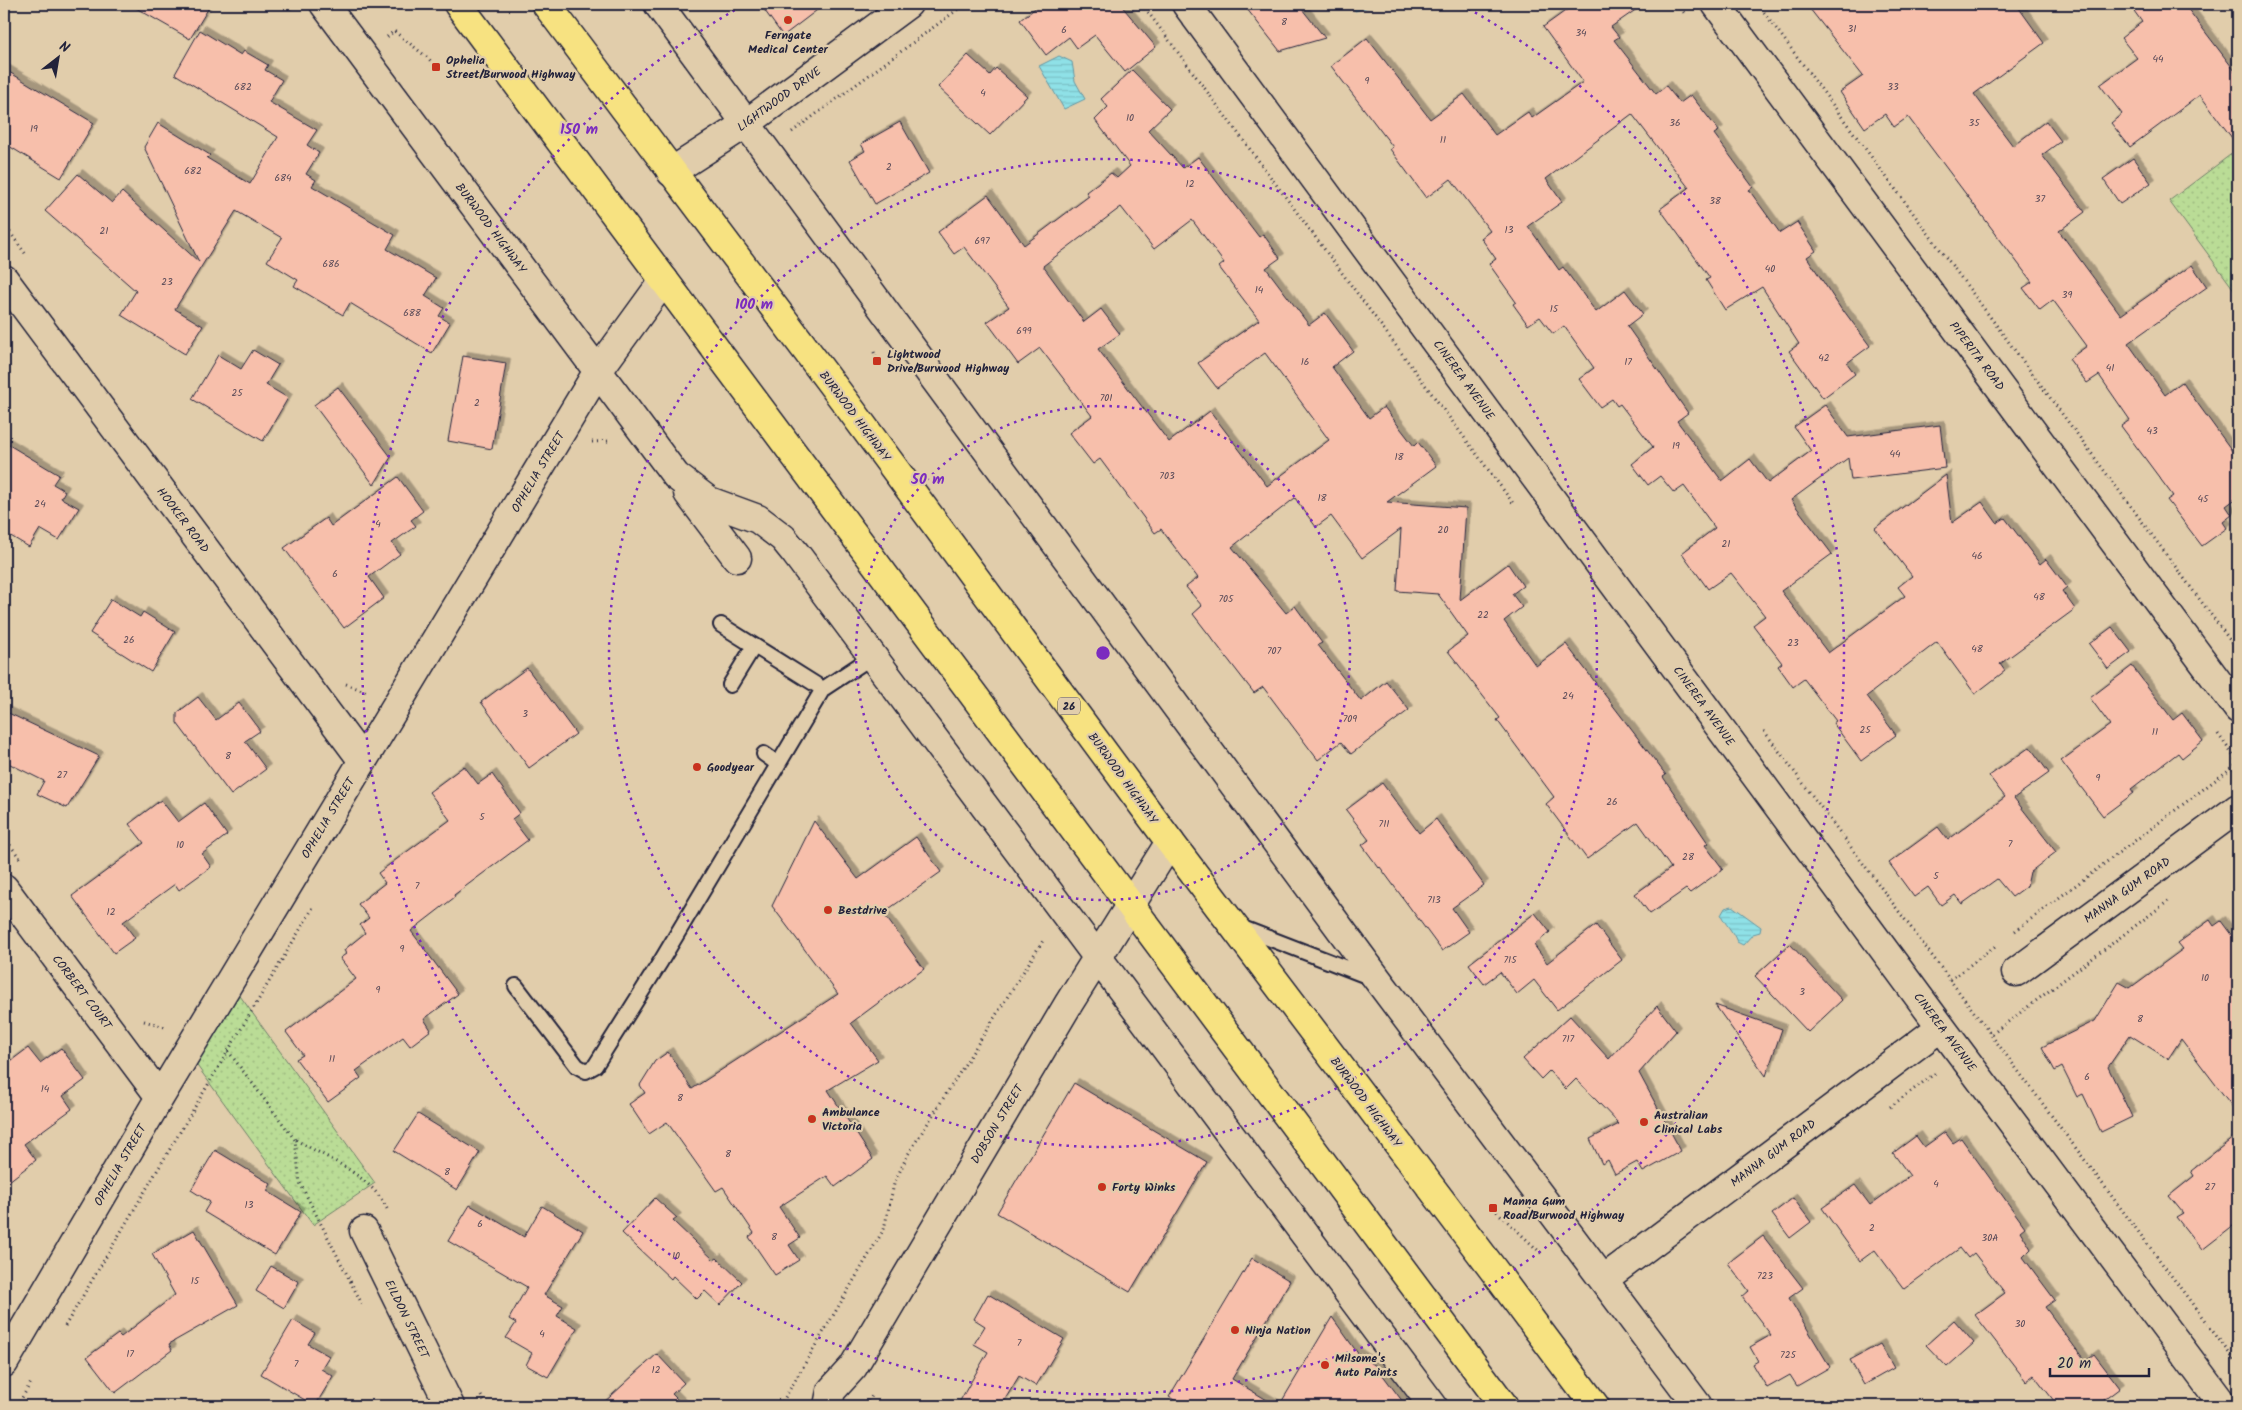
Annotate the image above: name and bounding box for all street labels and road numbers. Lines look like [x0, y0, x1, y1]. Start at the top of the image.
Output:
street label: LIGHTWOOD DRIVE [733, 62, 826, 137]
street label: BURWOOD HIGHWAY [450, 179, 532, 278]
street label: PIPERITA ROAD [1944, 318, 2009, 395]
street label: CINEREA AVENUE [1428, 336, 1500, 425]
street label: BURWOOD HIGHWAY [814, 367, 896, 466]
street label: OPHELIA STREET [507, 427, 571, 516]
street label: HOOKER ROAD [152, 483, 214, 557]
street label: CINEREA AVENUE [1668, 662, 1740, 751]
road number: 26 [1058, 698, 1080, 714]
street label: BURWOOD HIGHWAY [1083, 729, 1163, 829]
street label: OPHELIA STREET [297, 773, 361, 862]
street label: MANNA GUM ROAD [2080, 852, 2175, 928]
street label: CORBERT COURT [47, 951, 117, 1035]
street label: CINEREA AVENUE [1908, 989, 1981, 1077]
street label: BURWOOD HIGHWAY [1325, 1053, 1407, 1152]
street label: DOBSON STREET [966, 1080, 1029, 1168]
street label: MANNA GUM ROAD [1726, 1115, 1820, 1192]
street label: OPHELIA STREET [89, 1119, 152, 1210]
street label: EILDON STREET [379, 1277, 435, 1363]

